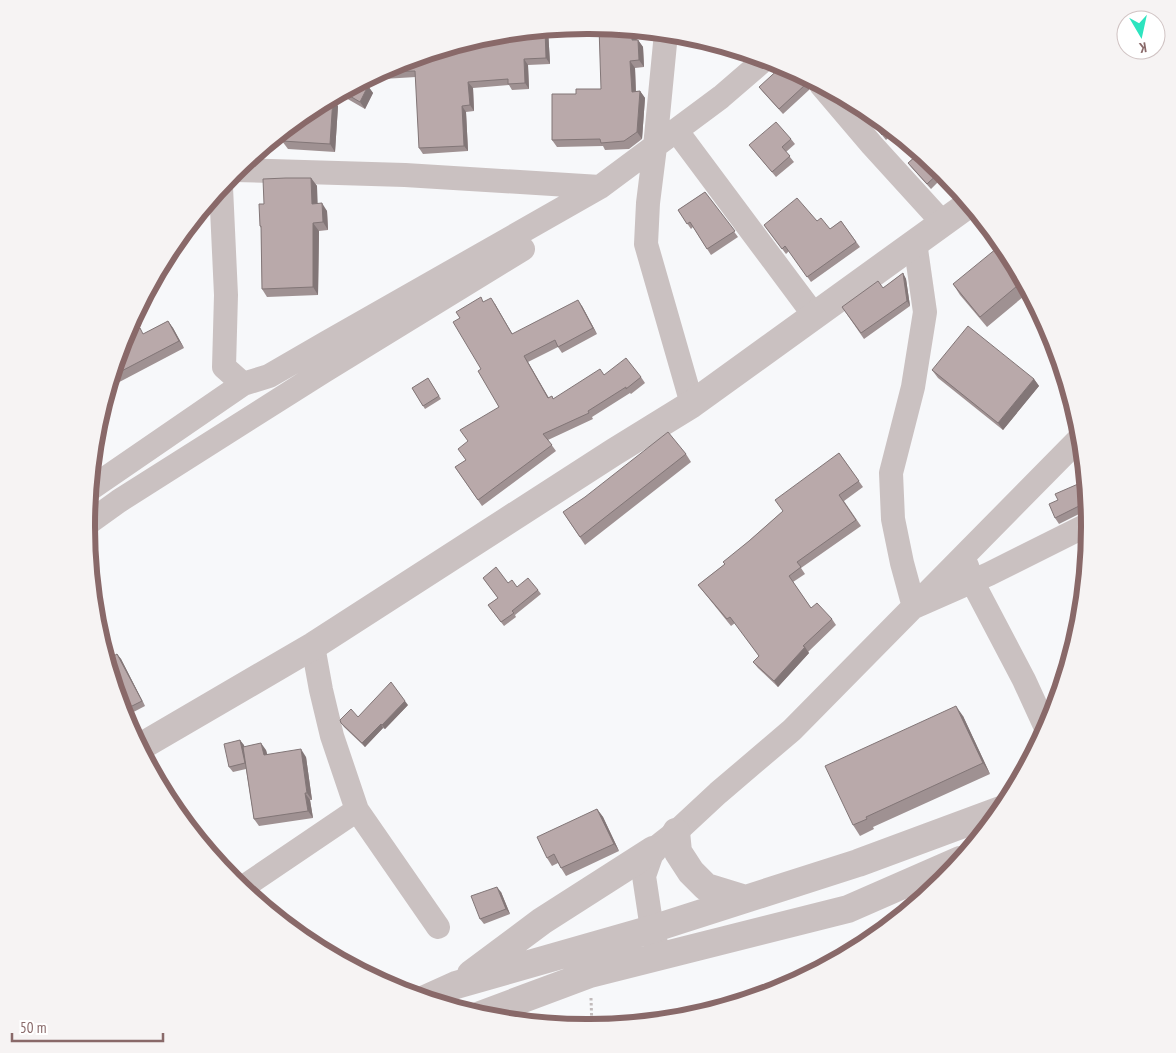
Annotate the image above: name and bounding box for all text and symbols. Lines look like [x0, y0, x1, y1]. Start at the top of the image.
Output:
north arrow [1116, 10, 1166, 60]
text: K [1137, 38, 1148, 57]
scale bar [12, 1010, 164, 1042]
text: 50 m [20, 1018, 46, 1037]

